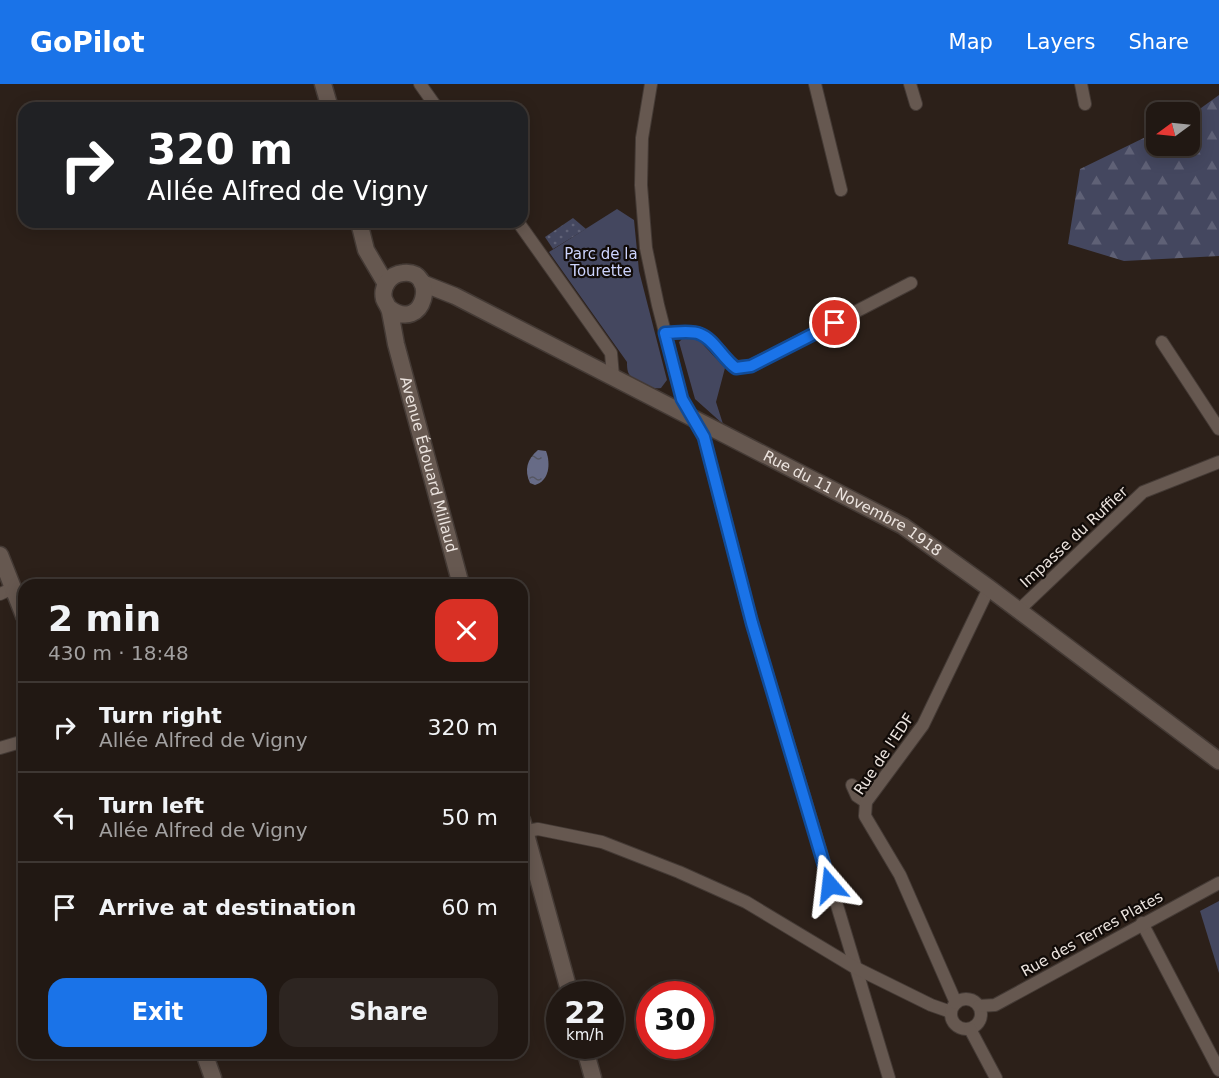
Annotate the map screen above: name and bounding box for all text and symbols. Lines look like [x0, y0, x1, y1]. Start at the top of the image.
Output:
text: GoPilot [30, 26, 145, 59]
text: Map [949, 30, 993, 54]
text: Layers [1026, 30, 1095, 54]
text: Share [1128, 30, 1189, 54]
north arrow [1146, 102, 1200, 156]
map controls [1146, 102, 1200, 156]
text: 320 m [147, 125, 293, 174]
icon: right [48, 126, 126, 204]
text: Allée Alfred de Vigny [147, 175, 429, 206]
park label: Parc de la Tourette [564, 245, 638, 280]
pin [809, 297, 860, 348]
icon: arrive [818, 306, 851, 339]
street label: Avenue Édouard Millaud [396, 375, 461, 555]
street label: Rue du 11 Novembre 1918 [760, 447, 945, 560]
street label: Impasse du Ruffier [1017, 482, 1132, 591]
text: 2 min [48, 598, 161, 639]
button: close [435, 599, 498, 662]
text: 430 m · 18:48 [48, 641, 189, 665]
text: Turn right [99, 703, 222, 728]
street label: Rue de l'EDF [850, 710, 918, 798]
icon: right [48, 711, 81, 744]
text: 320 m [428, 715, 498, 740]
text: Allée Alfred de Vigny [99, 728, 308, 752]
text: Turn left [99, 793, 204, 818]
icon: left [48, 801, 81, 834]
text: 50 m [442, 805, 498, 830]
text: Allée Alfred de Vigny [99, 818, 308, 842]
position arrow [798, 853, 862, 917]
street label: Rue des Terres Plates [1018, 887, 1166, 980]
icon: arrive [48, 891, 81, 924]
text: Arrive at destination [99, 895, 356, 920]
text: 60 m [442, 895, 498, 920]
button: Exit [48, 978, 267, 1047]
button: Share [279, 978, 498, 1047]
speed limit sign: 30 [636, 981, 714, 1059]
text: 22 [564, 995, 606, 1030]
text: km/h [566, 1026, 604, 1044]

